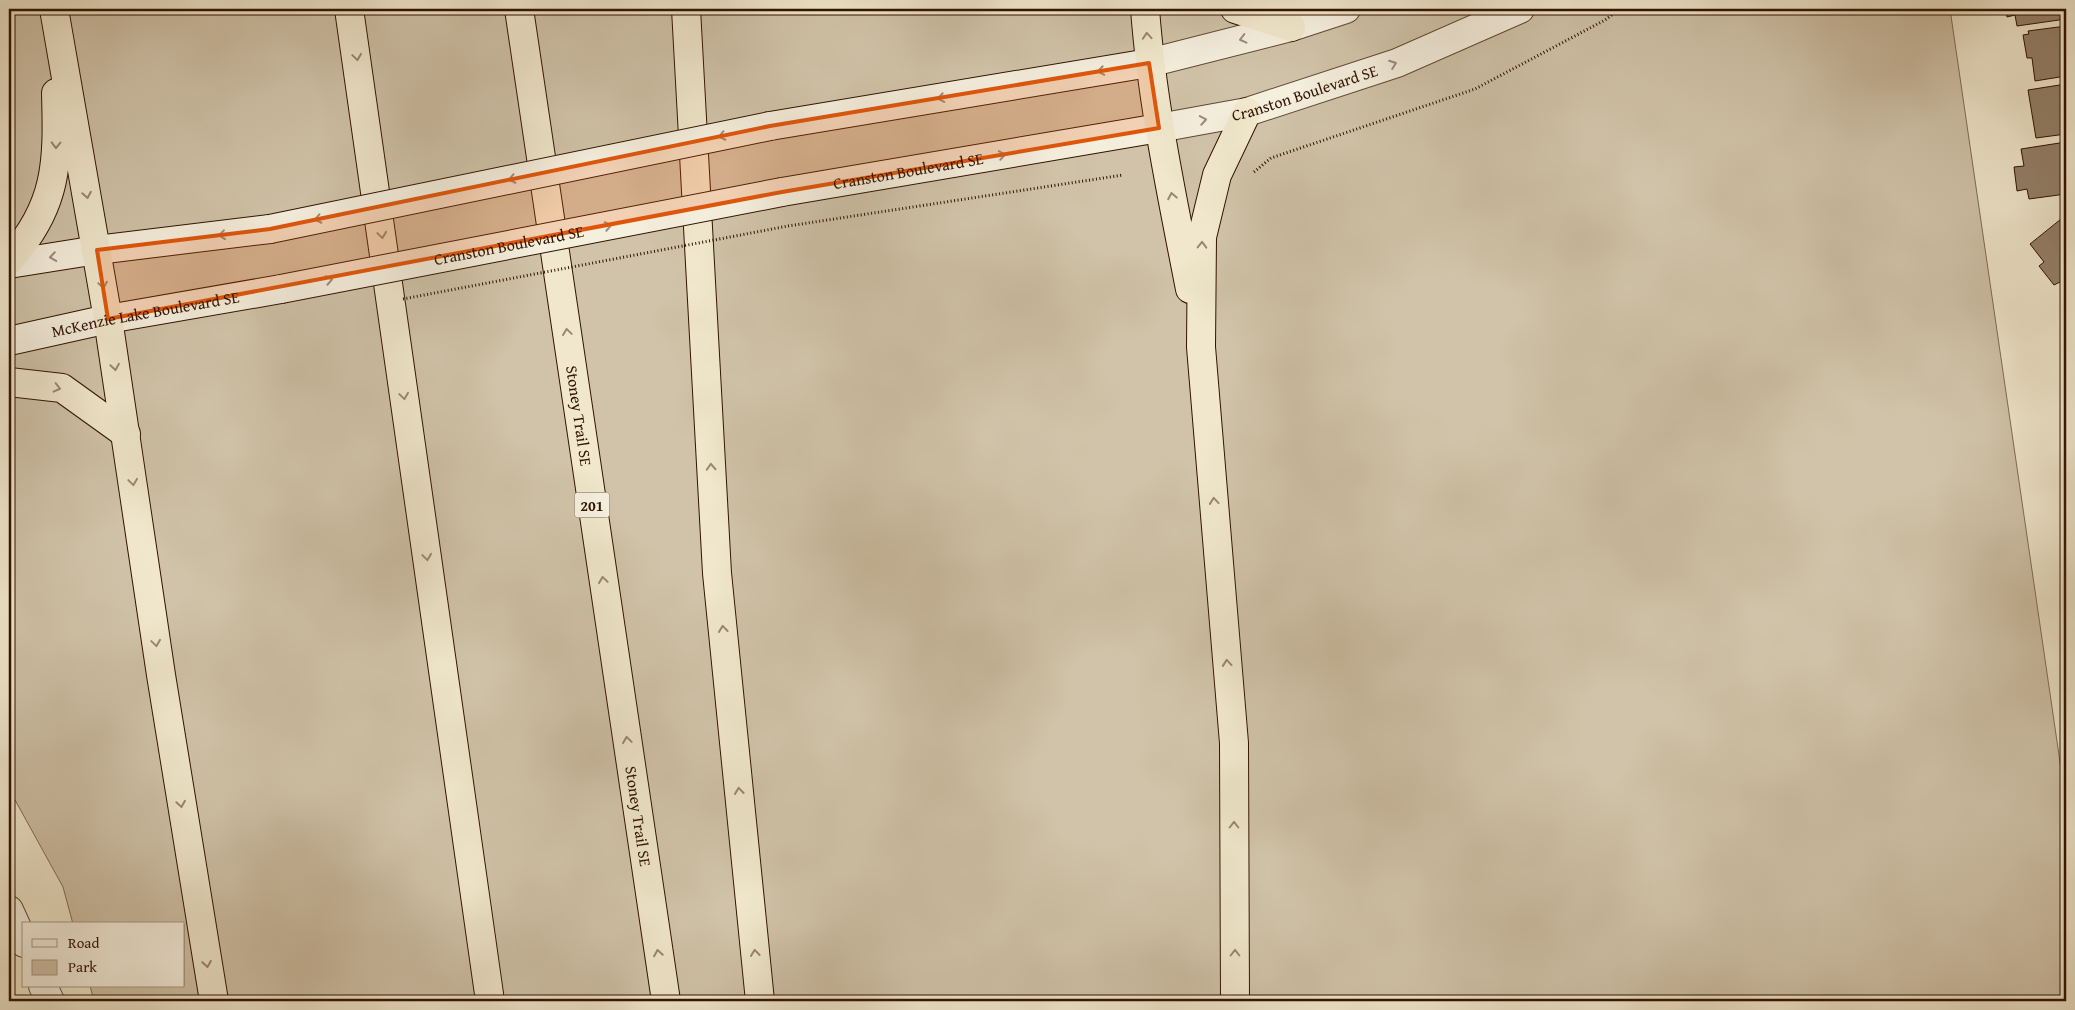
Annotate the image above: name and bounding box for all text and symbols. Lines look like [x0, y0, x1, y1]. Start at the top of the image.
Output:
one-way arrow [1142, 31, 1153, 39]
one-way arrow [1239, 33, 1248, 44]
one-way arrow [351, 53, 361, 61]
street label: Cranston Boulevard SE [1230, 58, 1381, 127]
one-way arrow [1388, 60, 1397, 70]
one-way arrow [1097, 65, 1105, 75]
one-way arrow [936, 92, 945, 102]
one-way arrow [1199, 115, 1207, 125]
one-way arrow [718, 130, 727, 141]
one-way arrow [51, 142, 61, 149]
street label: Cranston Boulevard SE [831, 146, 985, 195]
one-way arrow [998, 150, 1006, 160]
one-way arrow [507, 173, 516, 184]
one-way arrow [82, 190, 92, 199]
one-way arrow [1167, 191, 1178, 200]
one-way arrow [314, 213, 323, 224]
street label: Cranston Boulevard SE [432, 219, 586, 271]
one-way arrow [604, 221, 613, 231]
one-way arrow [218, 229, 226, 240]
one-way arrow [376, 231, 386, 240]
one-way arrow [1197, 241, 1207, 249]
one-way arrow [49, 252, 57, 262]
one-way arrow [324, 275, 333, 286]
one-way arrow [97, 280, 107, 289]
street label: McKenzie Lake Boulevard SE [49, 284, 241, 343]
one-way arrow [562, 328, 572, 337]
one-way arrow [110, 363, 120, 372]
street label: Stoney Trail SE [560, 364, 599, 467]
one-way arrow [52, 383, 60, 393]
one-way arrow [399, 392, 409, 400]
one-way arrow [706, 463, 717, 471]
one-way arrow [127, 479, 138, 487]
road number: 201 [574, 492, 610, 518]
one-way arrow [1208, 497, 1219, 505]
one-way arrow [421, 553, 432, 561]
one-way arrow [598, 575, 609, 583]
one-way arrow [718, 625, 729, 633]
one-way arrow [150, 639, 161, 647]
one-way arrow [1222, 658, 1233, 666]
one-way arrow [622, 736, 632, 745]
street label: Stoney Trail SE [619, 764, 658, 868]
one-way arrow [734, 787, 745, 795]
one-way arrow [176, 799, 186, 808]
one-way arrow [1229, 821, 1239, 828]
legend [22, 922, 185, 988]
text: Road [68, 932, 99, 953]
one-way arrow [750, 948, 761, 956]
one-way arrow [1230, 948, 1240, 956]
one-way arrow [654, 949, 664, 957]
text: Park [68, 956, 97, 977]
one-way arrow [202, 960, 212, 968]

